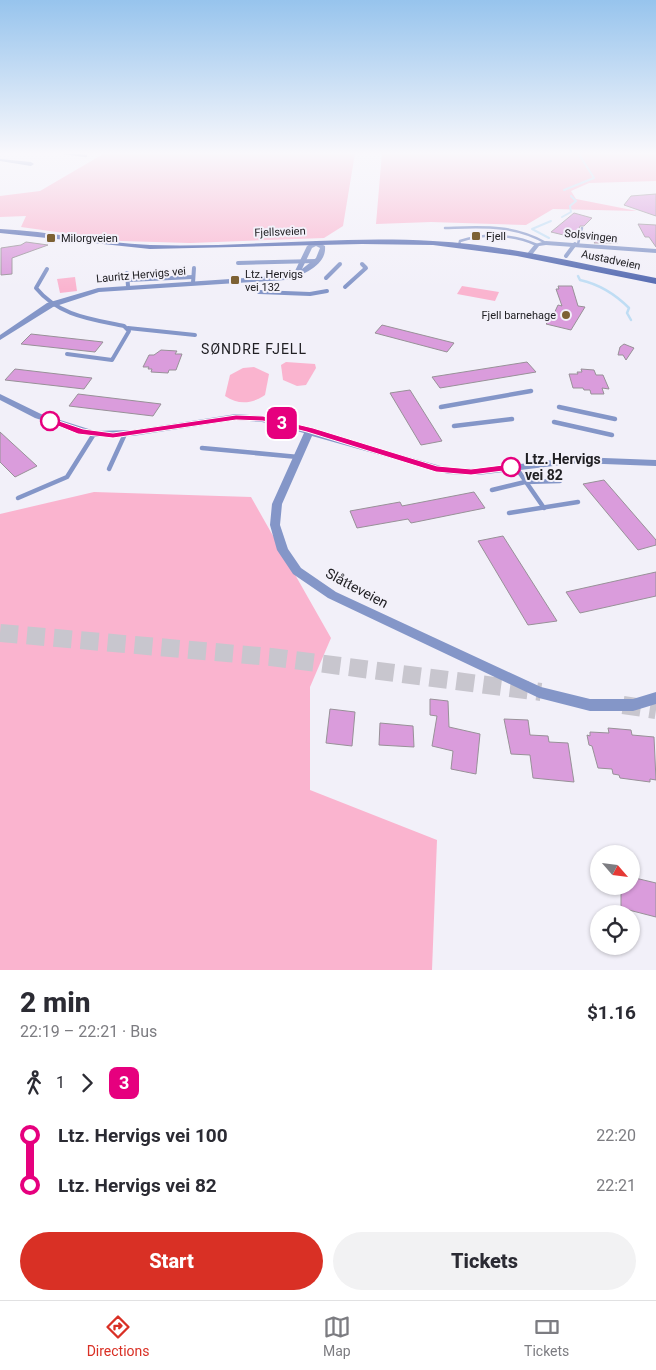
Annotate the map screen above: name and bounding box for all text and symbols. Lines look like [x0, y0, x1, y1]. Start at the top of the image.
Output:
street label: Fjellsveien [254, 225, 306, 239]
street label: Solsvingen [564, 227, 618, 245]
marker: Fjell [470, 230, 482, 242]
place label: Fjell [486, 230, 506, 243]
marker: Milorgveien [45, 232, 57, 244]
place label: Milorgveien [61, 232, 118, 245]
street label: Austadveien [580, 247, 642, 273]
street label: Lauritz Hervigs vei [96, 265, 186, 285]
place label: Ltz. Hervigs vei 132 [245, 268, 303, 294]
marker: Ltz. Hervigs vei 132 [229, 274, 241, 286]
place label: Fjell barnehage [482, 309, 556, 322]
marker: Fjell barnehage [560, 309, 572, 321]
district label: SØNDRE FJELL [201, 341, 307, 357]
line badge: 3 [266, 407, 298, 439]
unlabelled marker [40, 411, 60, 431]
text: 3 [277, 412, 287, 433]
place label: Ltz. Hervigs vei 82 [525, 451, 601, 483]
marker: Ltz. Hervigs vei 82 [501, 457, 521, 477]
street label: Slåtteveien [323, 565, 391, 611]
north arrow [590, 845, 640, 895]
map controls [590, 845, 640, 955]
button: locate [590, 905, 640, 955]
text: 2 min [20, 986, 91, 1019]
text: $1.16 [587, 1001, 636, 1024]
text: 22:19 – 22:21 · Bus [20, 1022, 157, 1041]
icon: walk [20, 1069, 48, 1097]
icon: forward [73, 1069, 101, 1097]
text: 3 [119, 1072, 129, 1093]
text: 1 [56, 1073, 65, 1092]
text: Ltz. Hervigs vei 100 [58, 1124, 228, 1147]
text: 22:20 [596, 1126, 636, 1145]
text: Ltz. Hervigs vei 82 [58, 1174, 217, 1197]
text: 22:21 [596, 1176, 636, 1195]
button: Start [20, 1232, 323, 1290]
button: Tickets [333, 1232, 636, 1290]
tab: Directions [87, 1313, 150, 1359]
tab: Map [323, 1313, 351, 1359]
tab: Tickets [524, 1313, 569, 1359]

